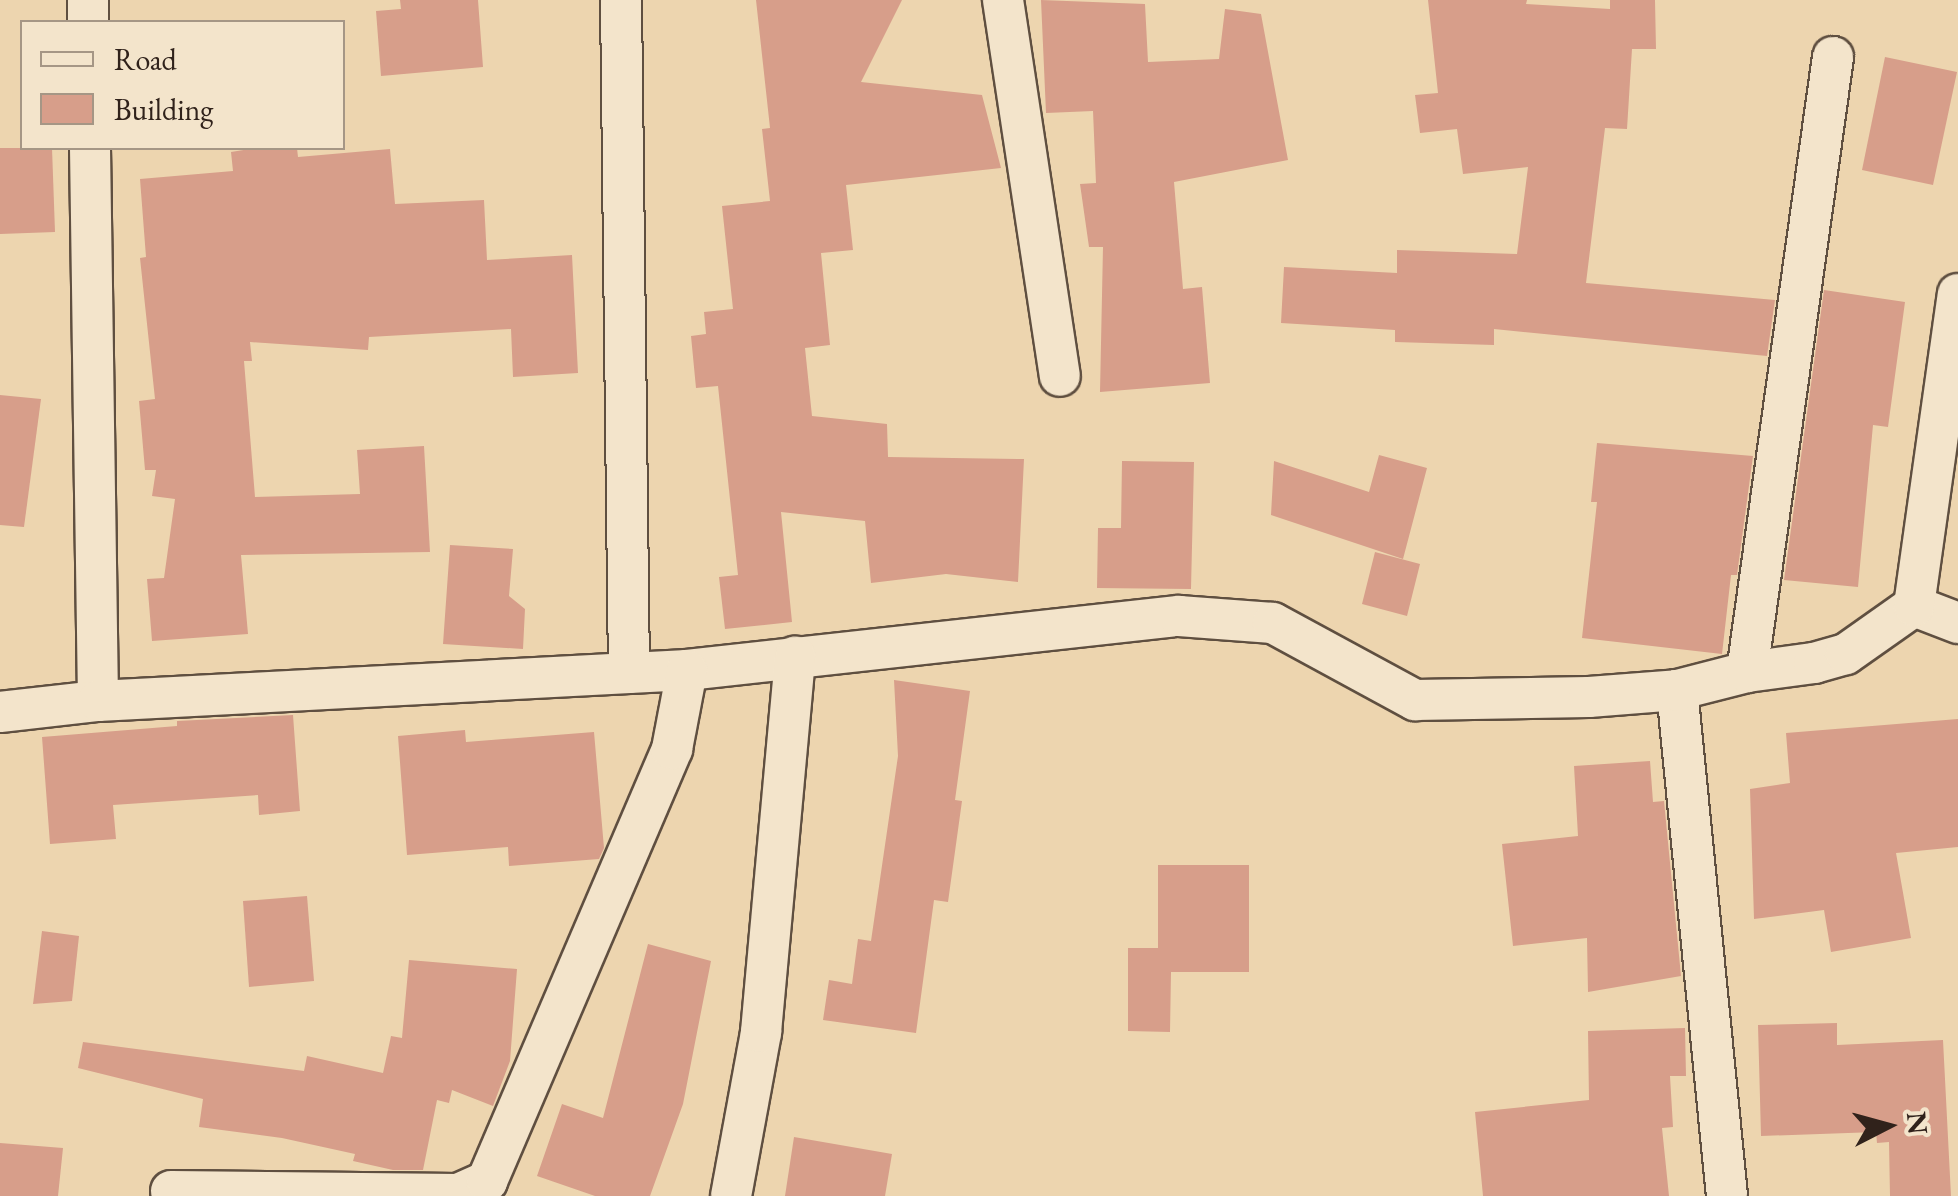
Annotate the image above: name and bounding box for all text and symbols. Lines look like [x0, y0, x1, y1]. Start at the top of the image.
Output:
legend [20, 20, 345, 150]
text: Road [114, 40, 177, 79]
text: Building [114, 90, 213, 129]
north arrow [1838, 1076, 1938, 1176]
text: N [1899, 1110, 1937, 1136]

